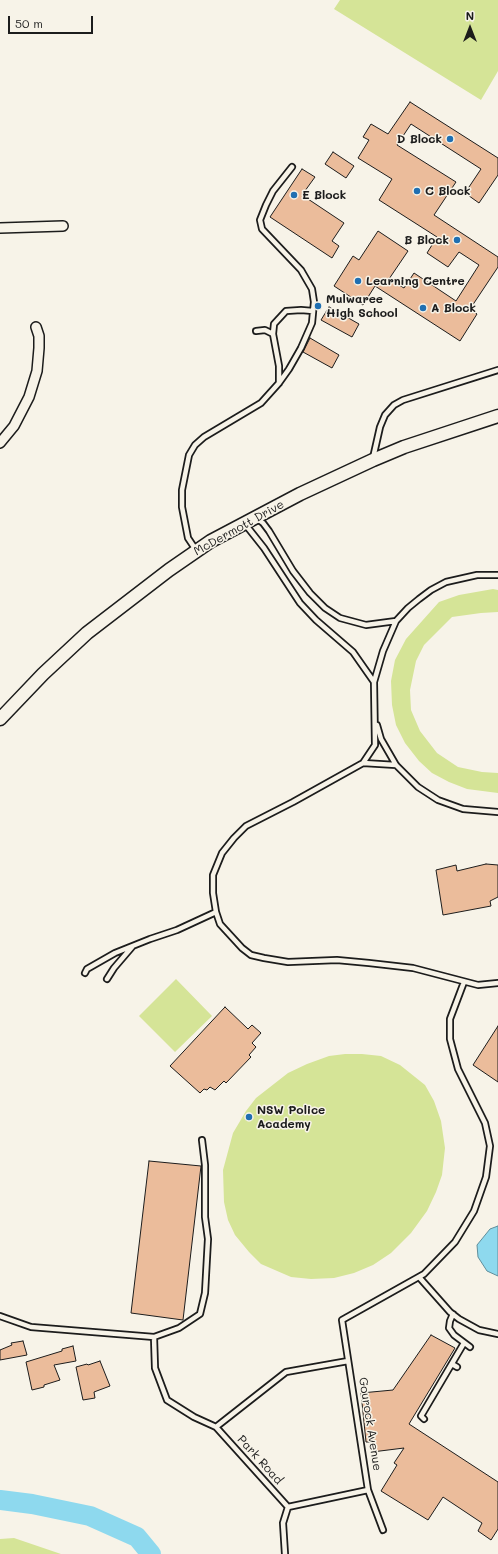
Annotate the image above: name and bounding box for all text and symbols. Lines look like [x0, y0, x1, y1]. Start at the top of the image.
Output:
scale bar [10, 8, 95, 34]
north arrow [450, 8, 490, 48]
text: N [466, 8, 474, 23]
text: 50 m [15, 15, 43, 31]
place label: D Block [397, 132, 442, 146]
marker: D Block [445, 134, 455, 144]
place label: C Block [425, 184, 470, 198]
marker: C Block [412, 186, 422, 196]
place label: E Block [302, 188, 346, 202]
marker: E Block [289, 190, 299, 200]
place label: B Block [404, 233, 449, 247]
marker: B Block [452, 235, 462, 245]
place label: Learning Centre [366, 274, 465, 288]
marker: Learning Centre [353, 276, 363, 286]
place label: Mulwaree High School [326, 292, 398, 320]
marker: Mulwaree High School [313, 301, 323, 311]
place label: A Block [431, 301, 476, 315]
marker: A Block [418, 303, 428, 313]
street label: McDermott Drive [191, 497, 287, 559]
place label: NSW Police Academy [257, 1103, 325, 1131]
marker: NSW Police Academy [244, 1112, 254, 1122]
street label: Gourock Avenue [355, 1376, 385, 1472]
street label: Park Road [234, 1433, 286, 1487]

